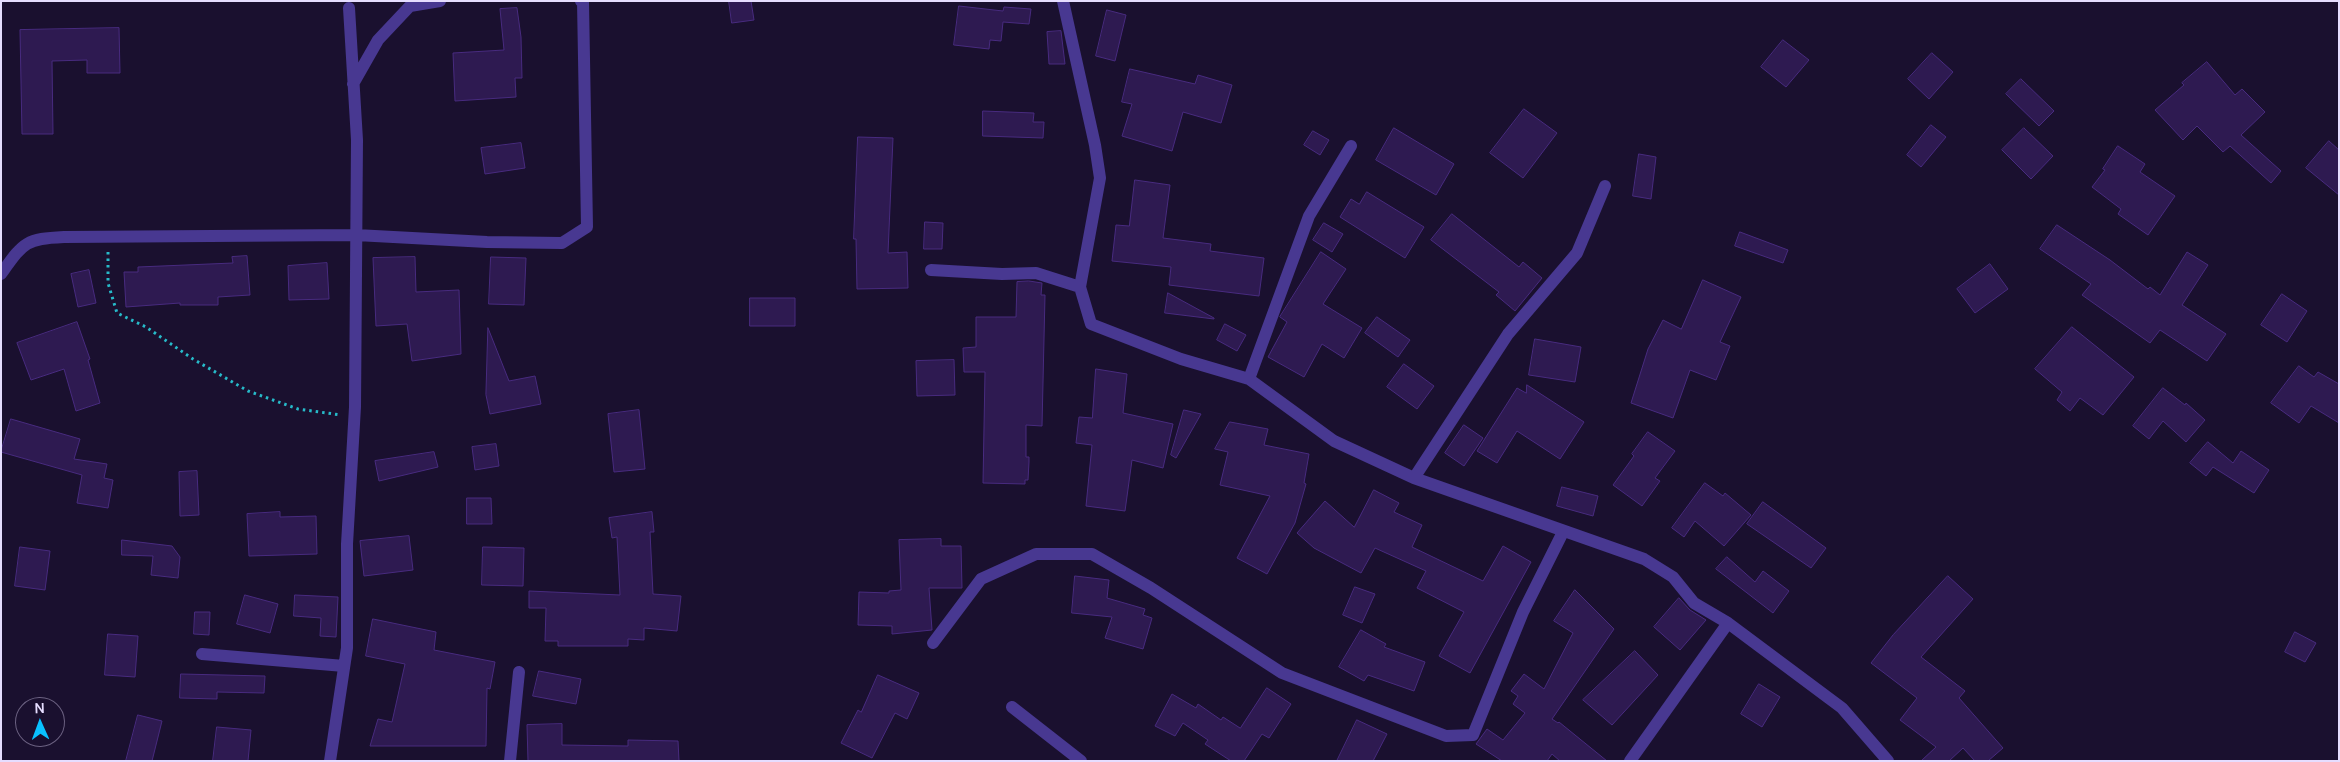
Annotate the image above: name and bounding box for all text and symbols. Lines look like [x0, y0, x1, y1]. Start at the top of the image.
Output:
north arrow [15, 697, 65, 747]
text: N [34, 698, 45, 717]

